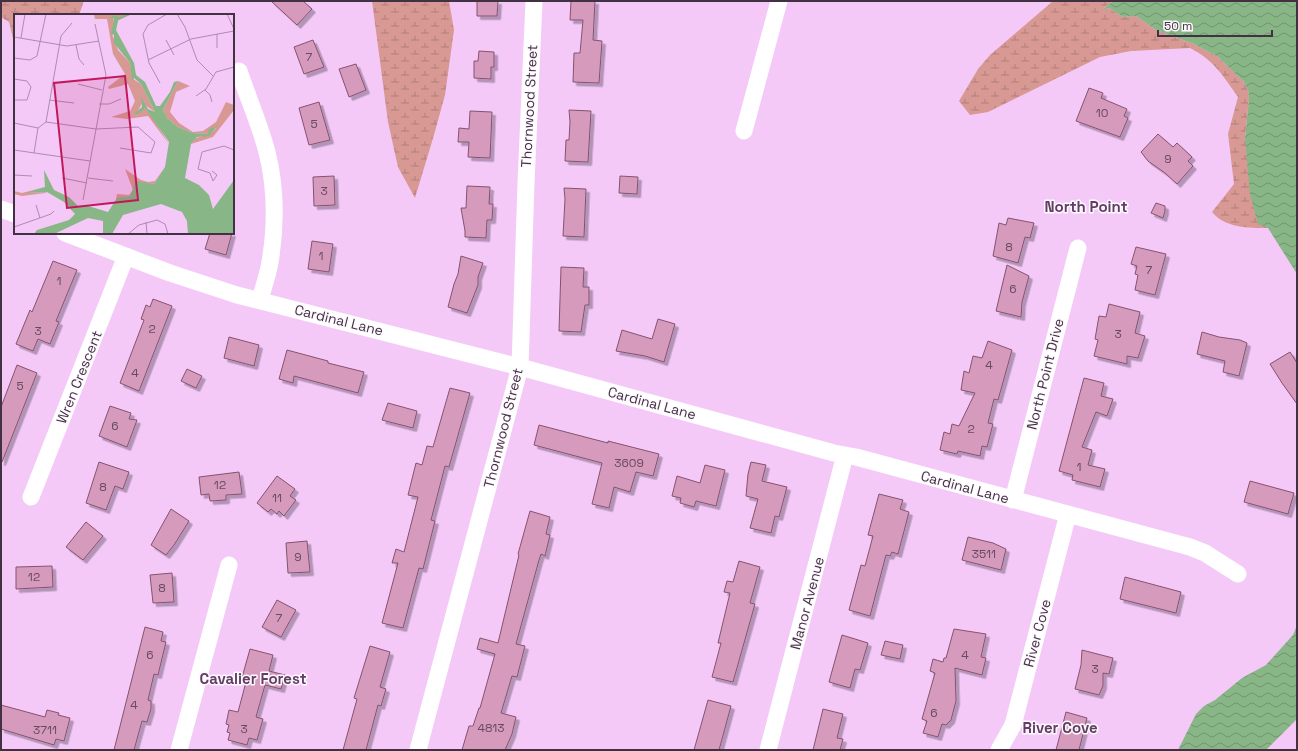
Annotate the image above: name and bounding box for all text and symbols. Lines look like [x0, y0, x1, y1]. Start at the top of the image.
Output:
scale bar [1158, 12, 1272, 38]
inset map [14, 14, 234, 234]
text: 50 m [1164, 18, 1192, 34]
street label: Thornwood Street [517, 44, 541, 168]
house number: 7 [306, 49, 313, 65]
house number: 10 [1096, 105, 1108, 121]
house number: 5 [310, 116, 318, 132]
house number: 9 [1164, 151, 1172, 167]
house number: 3 [320, 183, 328, 199]
district label: North Point [1045, 197, 1128, 216]
house number: 8 [1005, 239, 1013, 255]
house number: 1 [318, 248, 324, 264]
house number: 7 [1146, 262, 1153, 278]
house number: 1 [56, 273, 62, 289]
house number: 6 [1009, 281, 1017, 297]
street label: Cardinal Lane [293, 300, 385, 340]
street label: North Point Drive [1022, 316, 1068, 432]
house number: 2 [148, 321, 156, 337]
house number: 3 [34, 323, 42, 339]
house number: 3 [1114, 326, 1122, 342]
street label: Wren Crescent [52, 328, 106, 426]
house number: 4 [985, 357, 993, 373]
house number: 4 [131, 365, 139, 381]
street label: Thornwood Street [479, 366, 527, 490]
house number: 5 [16, 378, 24, 394]
street label: Cardinal Lane [606, 383, 698, 423]
house number: 6 [111, 418, 119, 434]
house number: 2 [967, 421, 975, 437]
house number: 3609 [614, 455, 644, 471]
house number: 1 [1076, 459, 1082, 475]
street label: Cardinal Lane [919, 467, 1011, 507]
house number: 12 [214, 477, 226, 493]
house number: 8 [99, 479, 107, 495]
house number: 11 [272, 490, 282, 506]
house number: 3511 [972, 546, 996, 562]
house number: 9 [294, 549, 302, 565]
street label: Manor Avenue [786, 555, 828, 651]
house number: 12 [28, 569, 40, 585]
house number: 8 [158, 580, 166, 596]
street label: River Cove [1019, 597, 1055, 669]
house number: 7 [276, 610, 283, 626]
house number: 6 [146, 647, 154, 663]
house number: 4 [961, 647, 969, 663]
house number: 3 [1091, 661, 1099, 677]
district label: Cavalier Forest [199, 669, 307, 688]
house number: 4 [130, 697, 138, 713]
house number: 6 [930, 705, 938, 721]
district label: River Cove [1022, 718, 1098, 737]
house number: 4813 [477, 720, 505, 736]
house number: 3 [240, 721, 248, 737]
house number: 3711 [33, 722, 57, 738]

